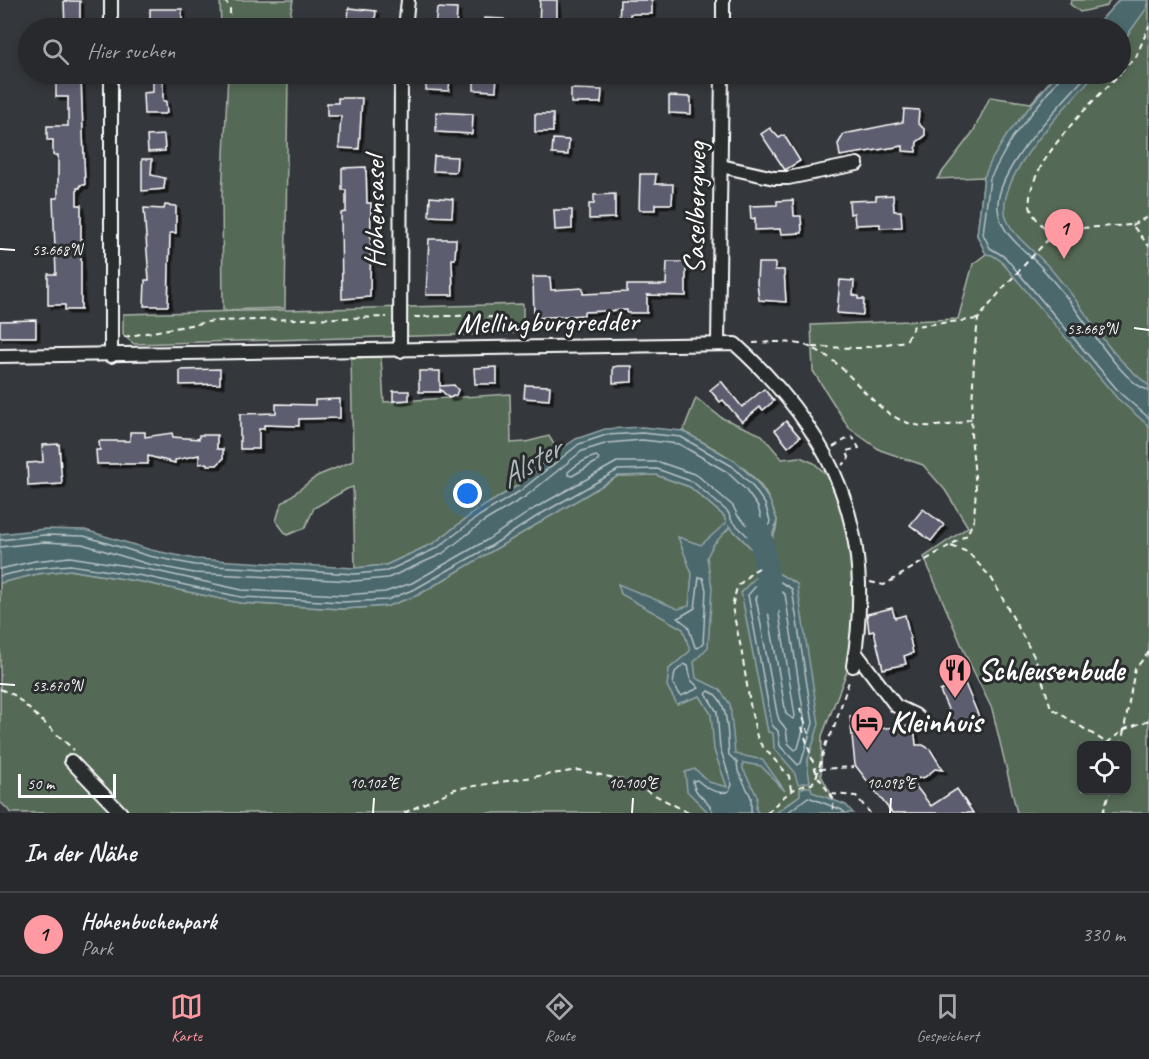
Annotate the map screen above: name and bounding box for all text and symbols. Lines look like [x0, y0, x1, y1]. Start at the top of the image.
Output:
search box [18, 18, 1131, 84]
icon: search [39, 35, 72, 68]
text: Hier suchen [87, 37, 175, 65]
street label: Saselbergweg [675, 140, 715, 275]
street label: Hohensasel [355, 151, 393, 268]
pin: 1 [1044, 210, 1084, 259]
text: 53.668°N [32, 241, 85, 260]
street label: Mellingburgredder [457, 301, 641, 343]
text: 53.668°N [1067, 320, 1120, 339]
water label: Alster [492, 426, 573, 497]
your location [453, 479, 482, 508]
place label: Schleusenbude [978, 651, 1126, 689]
restaurant icon: Schleusenbude [937, 652, 973, 699]
text: 53.670°N [32, 677, 85, 696]
place label: Kleinhuis [890, 703, 985, 741]
hotel icon: Kleinhuis [849, 704, 885, 751]
map controls [1077, 741, 1131, 795]
button: locate [1077, 741, 1131, 795]
scale bar [18, 771, 116, 798]
text: 50 m [27, 774, 54, 794]
text: 10.102°E [350, 774, 401, 793]
text: 10.100°E [609, 774, 660, 793]
text: 10.098°E [867, 774, 918, 793]
text: In der Nähe [24, 836, 136, 869]
text: Hohenbuchenpark [81, 908, 216, 936]
text: 1 [39, 922, 48, 947]
text: 330 m [1082, 922, 1125, 947]
text: Park [81, 936, 113, 961]
tab: Karte [170, 990, 203, 1046]
tab: Route [543, 990, 576, 1046]
tab: Gespeichert [917, 990, 979, 1046]

